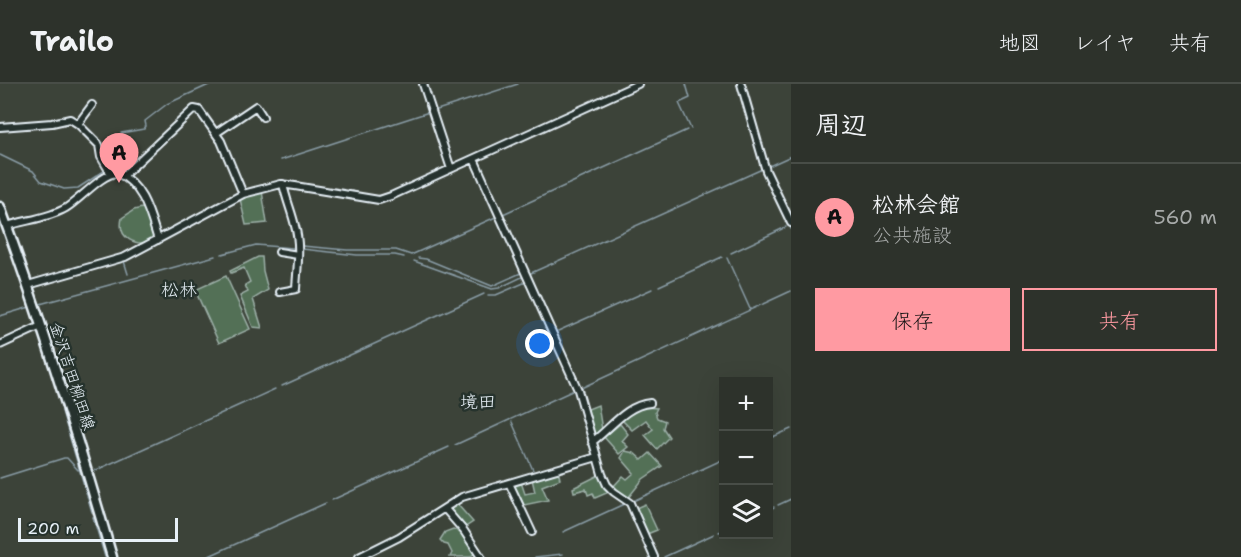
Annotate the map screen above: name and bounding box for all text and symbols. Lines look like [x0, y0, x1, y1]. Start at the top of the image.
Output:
text: Trailo [30, 22, 114, 60]
text: 地図 [999, 29, 1041, 57]
text: レイヤ [1074, 29, 1136, 57]
text: 共有 [1169, 29, 1211, 57]
text: 周辺 [815, 107, 867, 142]
pin: A [100, 134, 138, 183]
text: 松林会館 [872, 190, 960, 219]
text: A [827, 204, 842, 230]
text: 560 m [1154, 204, 1217, 230]
text: 公共施設 [872, 222, 952, 248]
district label: 松林 [161, 278, 197, 302]
button: 保存 [815, 288, 1010, 351]
button: 共有 [1022, 288, 1217, 351]
street label: 金沢吉田柳田線 [45, 320, 100, 433]
your location [525, 329, 554, 358]
map controls [719, 377, 773, 539]
button: + [719, 377, 773, 431]
district label: 境田 [460, 390, 496, 414]
button: − [719, 431, 773, 485]
button: layers [719, 485, 773, 539]
scale bar [18, 515, 178, 542]
text: 200 m [27, 518, 79, 539]

